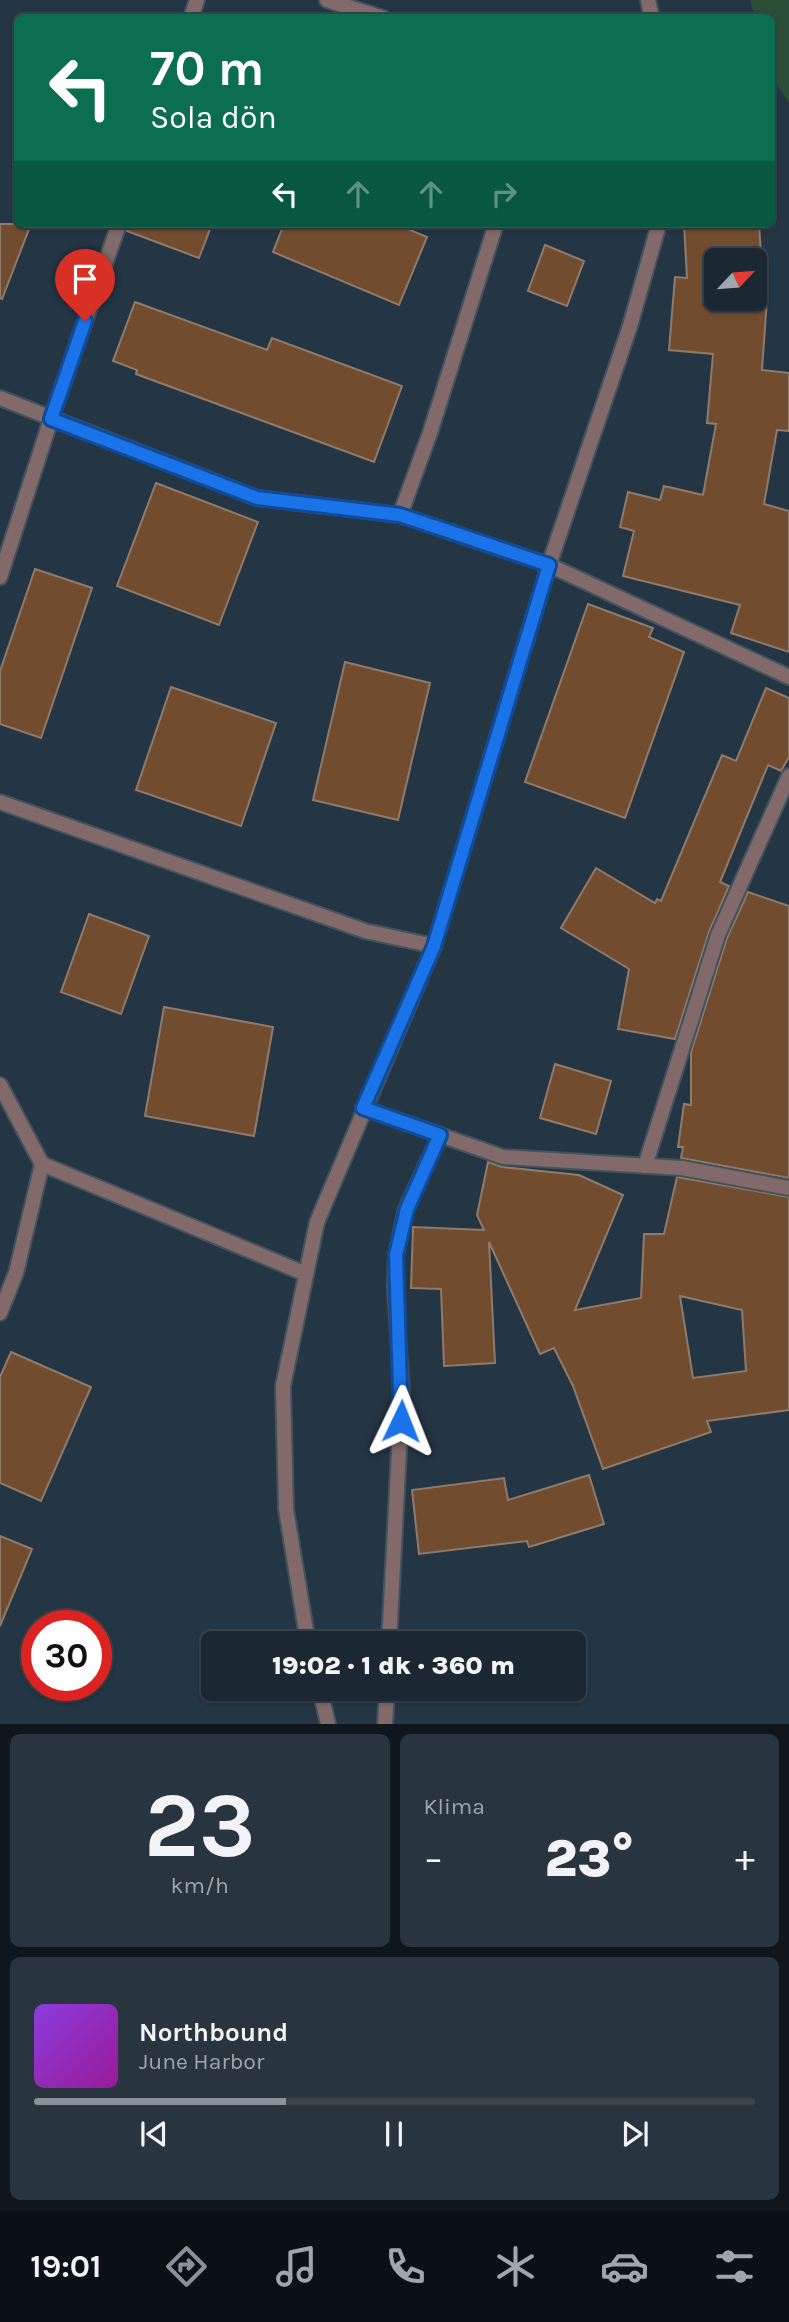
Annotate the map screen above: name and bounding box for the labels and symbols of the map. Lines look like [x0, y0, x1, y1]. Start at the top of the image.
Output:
north arrow [704, 248, 766, 312]
pin [55, 249, 115, 321]
position arrow [364, 1384, 438, 1458]
speed limit sign: 30 [21, 1610, 112, 1701]

